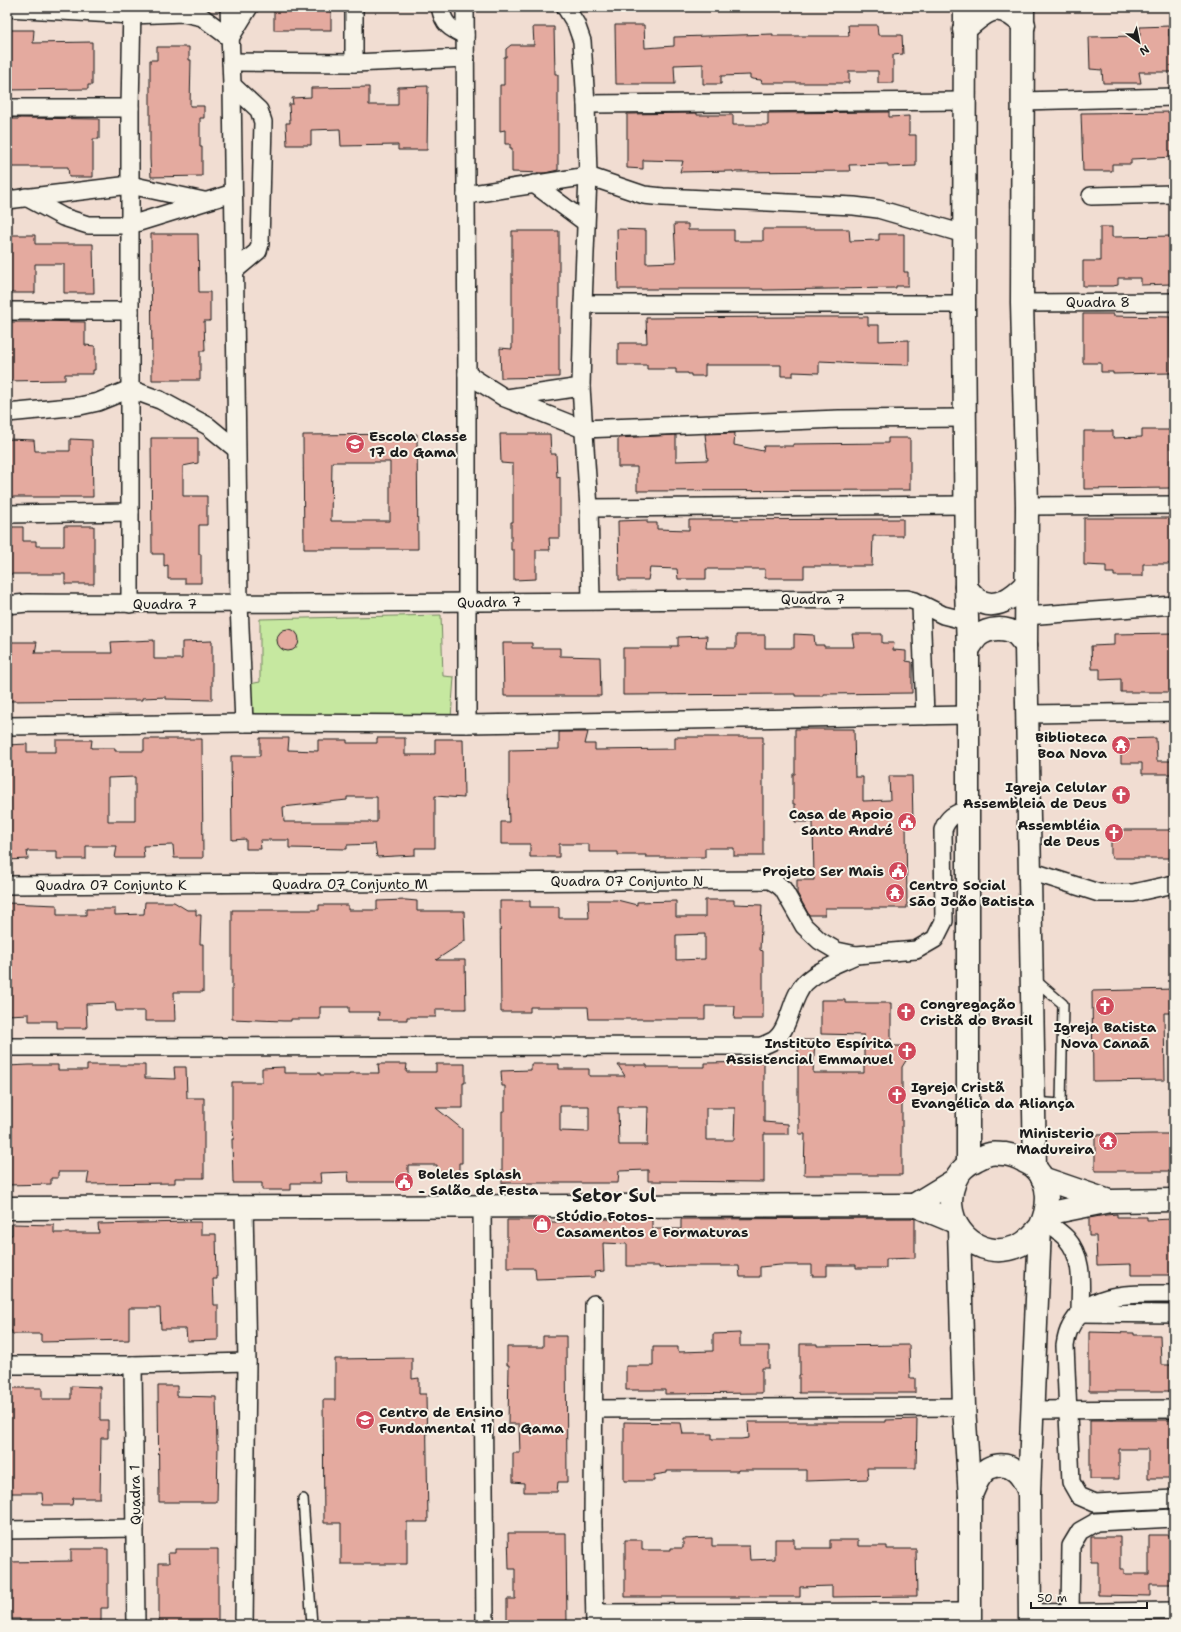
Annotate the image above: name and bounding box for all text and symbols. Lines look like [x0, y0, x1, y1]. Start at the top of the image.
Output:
north arrow [1119, 22, 1159, 62]
text: N [1136, 41, 1152, 59]
street label: Quadra 8 [1066, 293, 1130, 311]
place label: Escola Classe 17 do Gama [369, 427, 467, 461]
school or university icon: Escola Classe 17 do Gama [344, 433, 366, 455]
street label: Quadra 7 [781, 590, 845, 608]
street label: Quadra 7 [457, 592, 521, 612]
street label: Quadra 7 [133, 595, 197, 613]
place label: Biblioteca Boa Nova [1035, 728, 1107, 762]
temple icon: Biblioteca Boa Nova [1110, 734, 1132, 756]
place label: Igreja Celular Assembleia de Deus [963, 778, 1107, 812]
church icon: Igreja Celular Assembleia de Deus [1110, 784, 1132, 806]
place label: Casa de Apoio Santo André [789, 805, 893, 839]
public building icon: Casa de Apoio Santo André [896, 811, 918, 833]
place label: Assembléia de Deus [1017, 816, 1100, 850]
church icon: Assembléia de Deus [1103, 822, 1125, 844]
public building icon: Projeto Ser Mais [887, 860, 909, 882]
place label: Projeto Ser Mais [762, 862, 884, 880]
street label: Quadra 07 Conjunto N [550, 872, 704, 890]
street label: Quadra 07 Conjunto M [272, 875, 428, 893]
street label: Quadra 07 Conjunto K [35, 876, 187, 894]
place label: Centro Social São João Batista [909, 876, 1035, 910]
temple icon: Centro Social São João Batista [884, 882, 906, 904]
place label: Congregação Cristã do Brasil [920, 995, 1033, 1029]
church icon: Igreja Batista Nova Canaã [1094, 995, 1116, 1017]
church icon: Congregação Cristã do Brasil [895, 1001, 917, 1023]
place label: Igreja Batista Nova Canaã [1054, 1018, 1157, 1052]
place label: Instituto Espírita Assistencial Emmanuel [726, 1034, 893, 1068]
church icon: Instituto Espírita Assistencial Emmanuel [896, 1040, 918, 1062]
place label: Igreja Cristã Evangélica da Aliança [911, 1078, 1075, 1112]
church icon: Igreja Cristã Evangélica da Aliança [886, 1084, 908, 1106]
place label: Ministerio Madureira [1016, 1124, 1094, 1158]
temple icon: Ministerio Madureira [1097, 1130, 1119, 1152]
place label: Boleles Splash - Salão de Festa [418, 1165, 539, 1199]
public building icon: Boleles Splash - Salão de Festa [393, 1171, 415, 1193]
district label: Setor Sul [572, 1184, 656, 1208]
place label: Stúdio Fotos- Casamentos e Formaturas [556, 1207, 748, 1241]
shop icon: Stúdio Fotos- Casamentos e Formaturas [531, 1213, 553, 1235]
place label: Centro de Ensino Fundamental 11 do Gama [379, 1403, 564, 1437]
school or university icon: Centro de Ensino Fundamental 11 do Gama [354, 1409, 376, 1431]
street label: Quadra 1 [125, 1465, 145, 1525]
scale bar [1031, 1584, 1147, 1610]
text: 50 m [1037, 1590, 1067, 1606]

